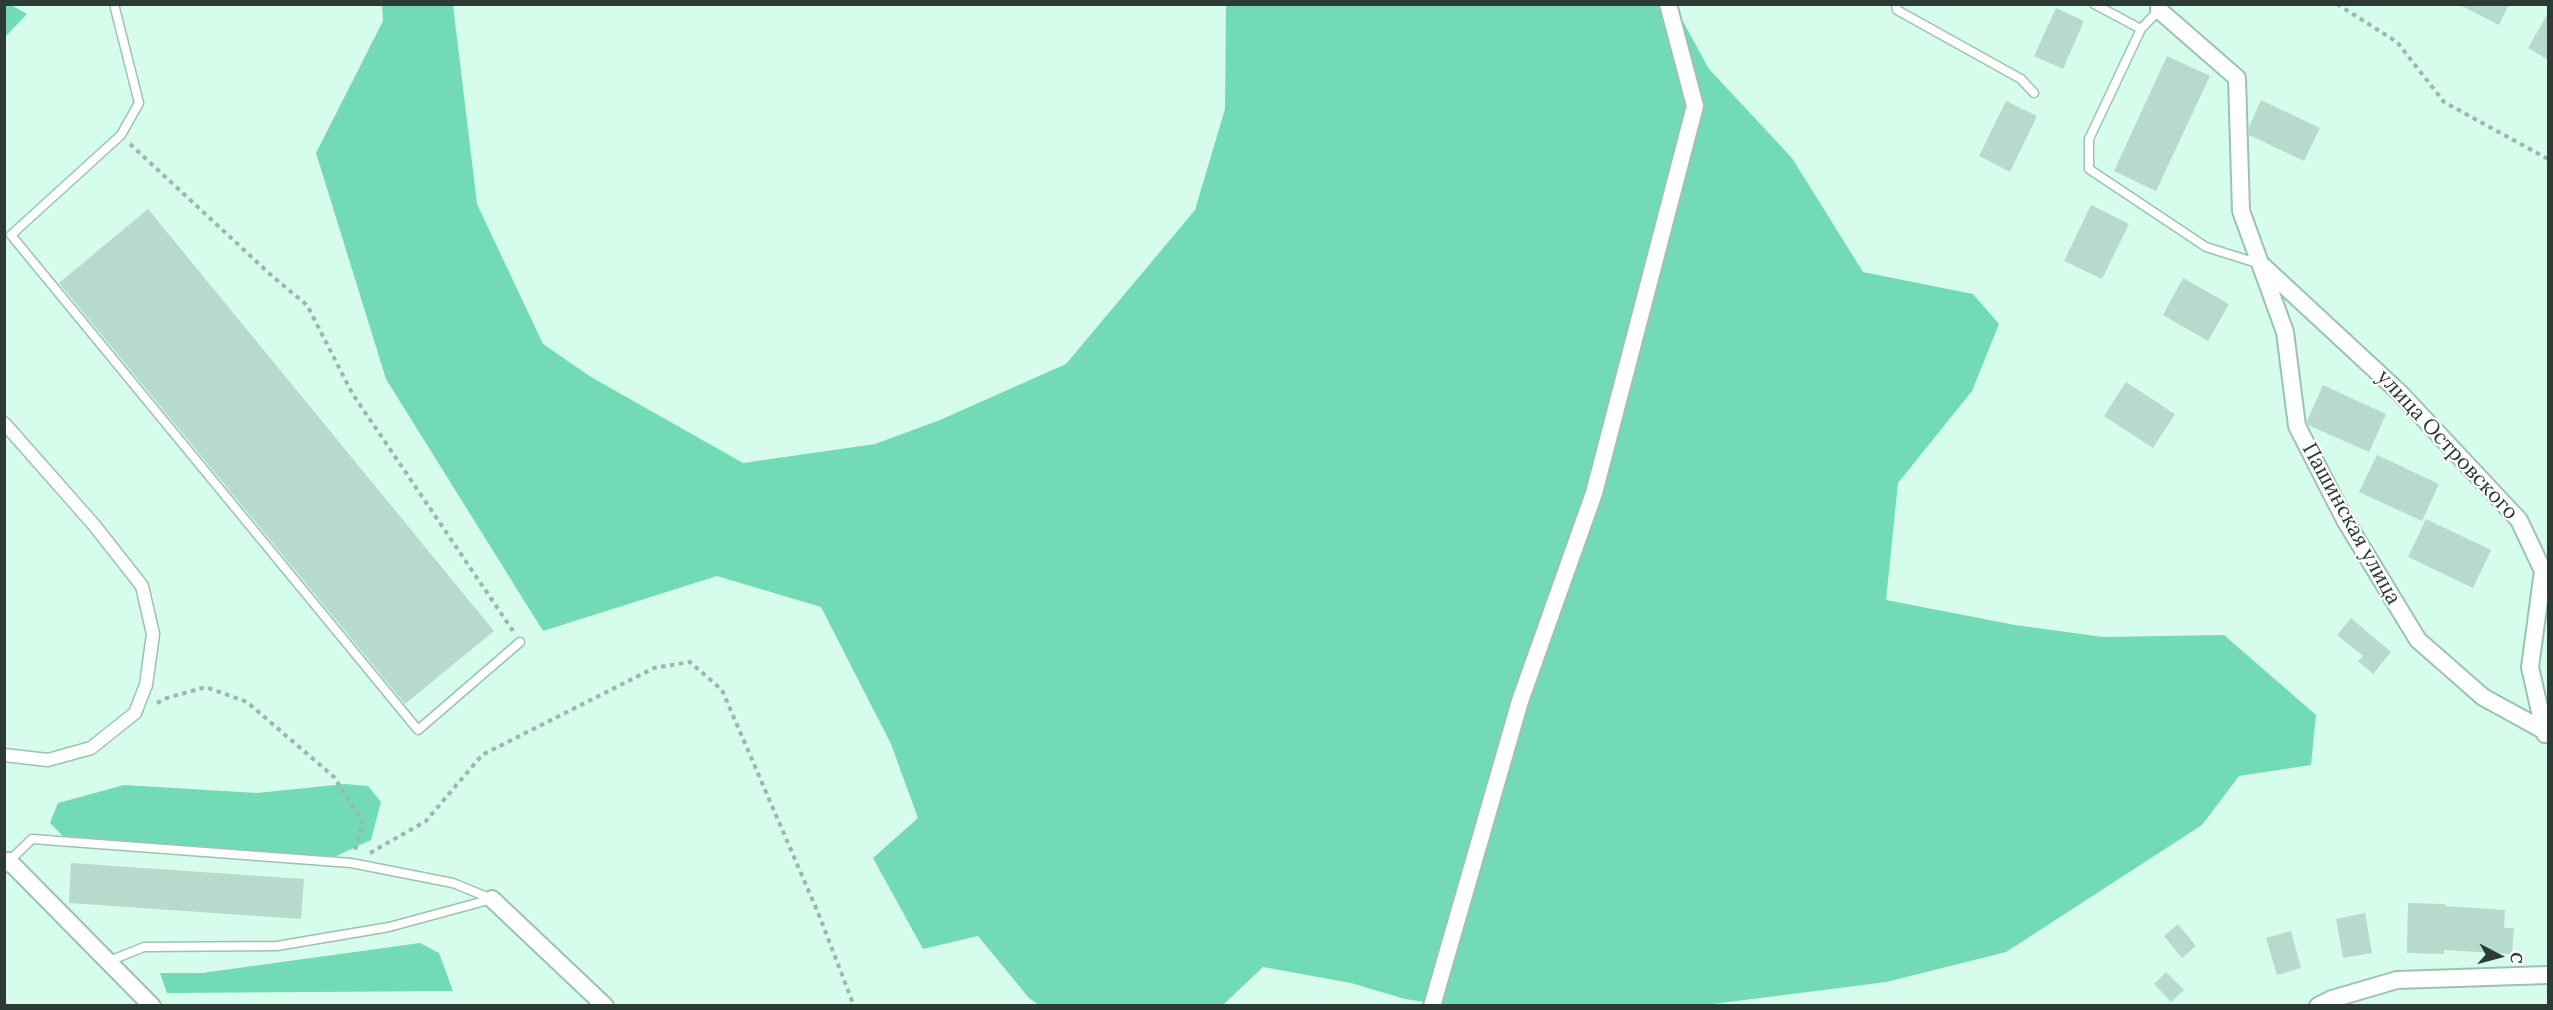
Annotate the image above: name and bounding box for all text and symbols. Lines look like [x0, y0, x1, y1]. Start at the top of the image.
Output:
street label: улица Островского [2371, 365, 2523, 525]
street label: Пашинская улица [2296, 439, 2406, 609]
north arrow [2469, 926, 2529, 986]
text: С [2506, 951, 2527, 964]

